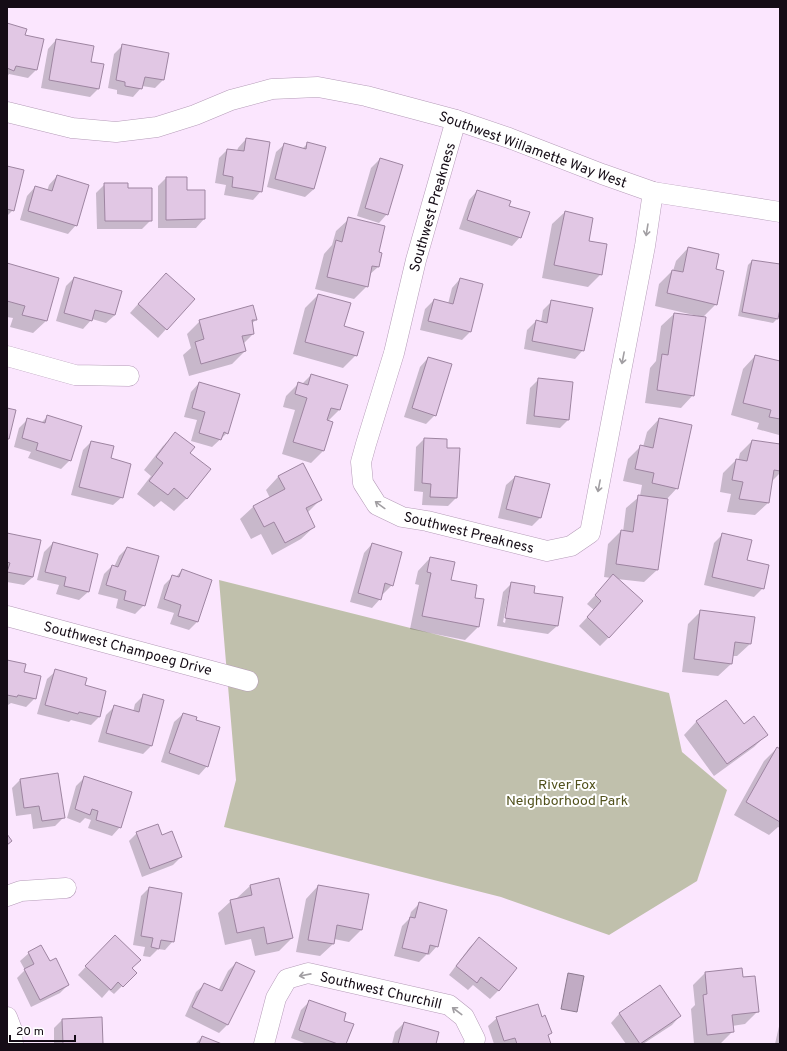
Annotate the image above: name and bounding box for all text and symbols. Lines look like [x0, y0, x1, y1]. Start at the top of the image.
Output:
street label: Southwest Willamette Way West [436, 108, 629, 192]
street label: Southwest Preakness [407, 141, 460, 274]
one-way arrow [643, 223, 651, 236]
one-way arrow [619, 351, 627, 364]
one-way arrow [594, 479, 602, 492]
one-way arrow [374, 501, 385, 509]
street label: Southwest Preakness [402, 509, 536, 558]
street label: Southwest Champoeg Drive [41, 619, 214, 680]
park label: River Fox Neighborhood Park [506, 777, 628, 810]
street label: Southwest Churchill [318, 969, 443, 1014]
one-way arrow [298, 971, 311, 979]
one-way arrow [451, 1007, 462, 1016]
scale bar [10, 1017, 75, 1043]
text: 20 m [16, 1024, 44, 1040]

